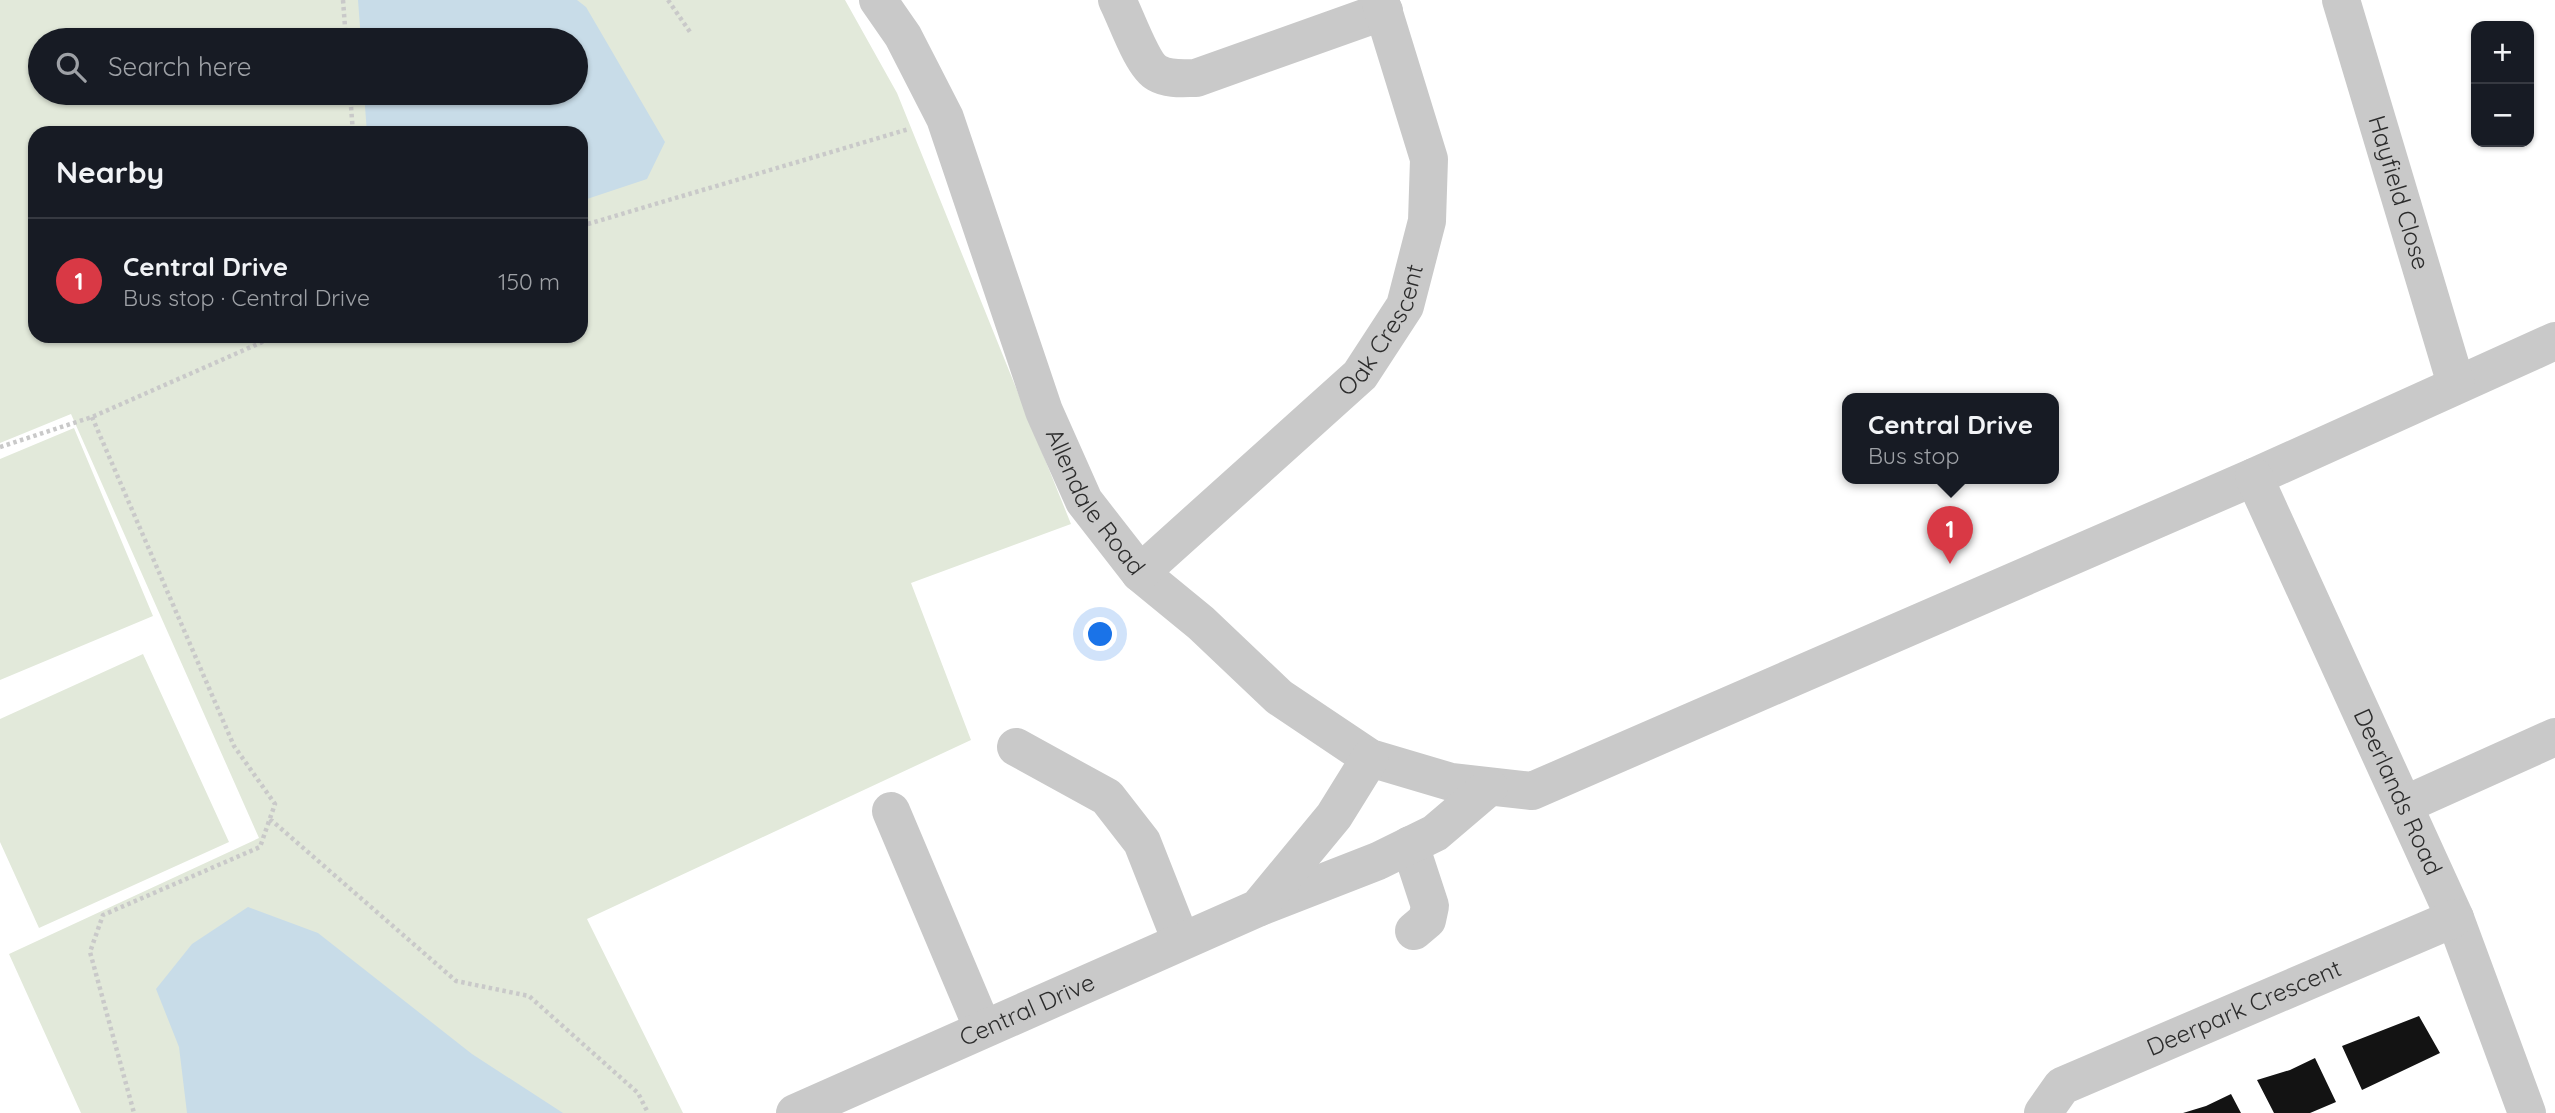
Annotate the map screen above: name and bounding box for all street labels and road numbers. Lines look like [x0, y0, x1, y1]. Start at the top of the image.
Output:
street label: Hayfield Close [2362, 112, 2437, 273]
street label: Oak Crescent [1331, 261, 1429, 402]
street label: Allendale Road [1040, 424, 1152, 581]
street label: Deerlands Road [2347, 703, 2449, 879]
street label: Deerpark Crescent [2142, 952, 2346, 1062]
street label: Central Drive [955, 966, 1099, 1052]

